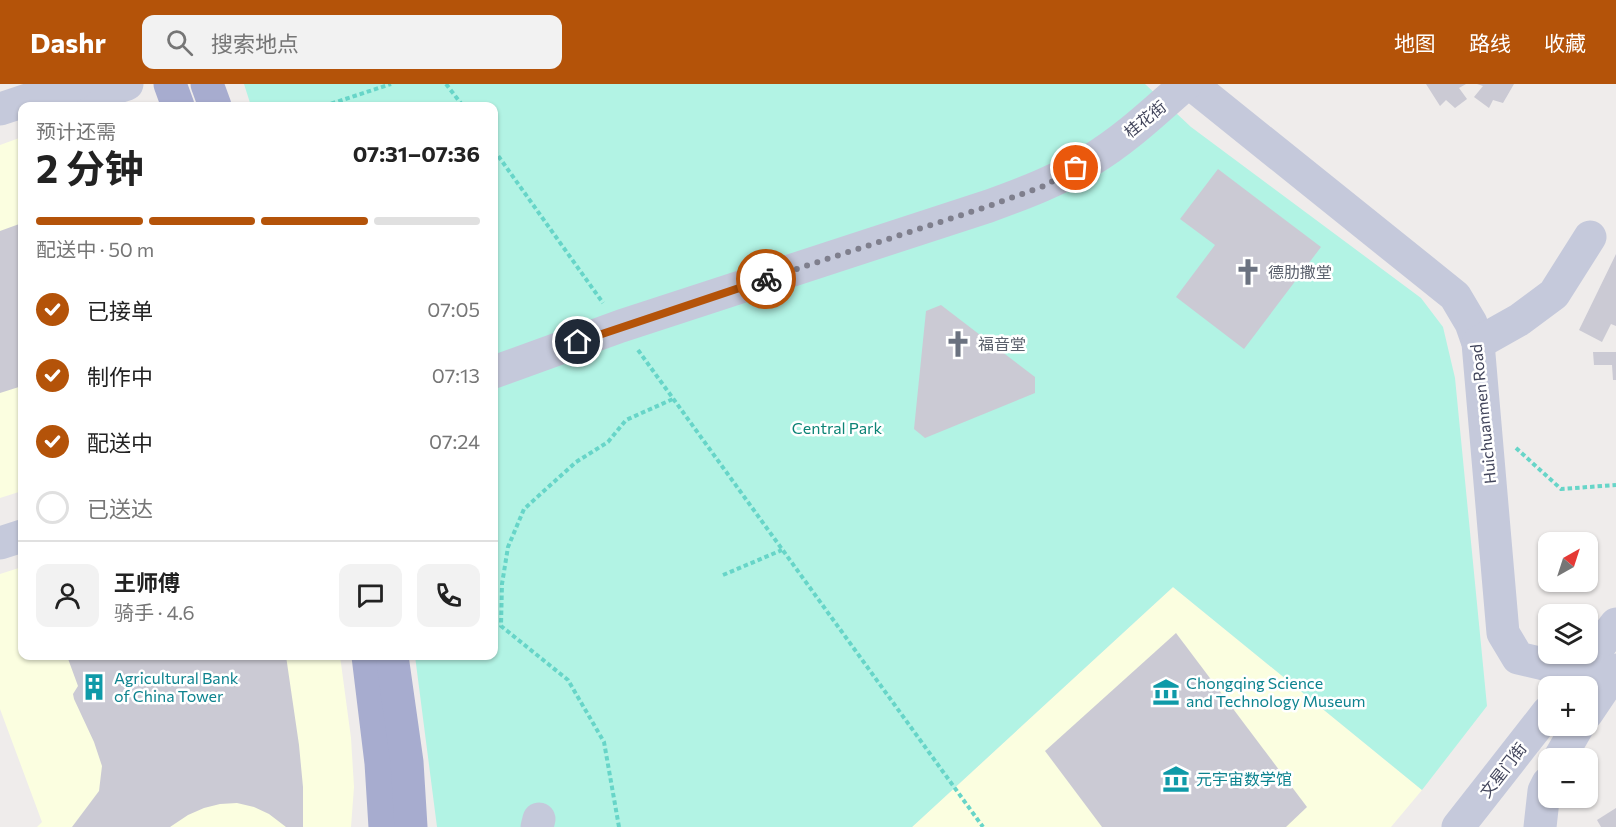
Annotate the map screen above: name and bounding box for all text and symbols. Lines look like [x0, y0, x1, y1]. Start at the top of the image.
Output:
search box [142, 15, 562, 69]
text: Dashr [30, 25, 106, 59]
icon: search [163, 26, 196, 59]
text: 搜索地点 [211, 30, 299, 57]
text: 地图 [1394, 30, 1436, 55]
text: 路线 [1469, 30, 1511, 55]
text: 收藏 [1544, 30, 1586, 55]
street label: 桂花街 [1120, 96, 1169, 141]
text: 预计还需 [36, 119, 116, 143]
text: 07:31–07:36 [353, 140, 480, 167]
pin [1050, 142, 1101, 193]
text: 2 分钟 [36, 143, 144, 191]
icon: bag [1059, 151, 1092, 184]
text: 配送中 · 50 m [36, 237, 154, 261]
courier [736, 249, 796, 309]
church icon: 德肋撒堂 [1233, 257, 1263, 287]
place label: 德肋撒堂 [1268, 262, 1332, 281]
icon: bike [750, 263, 783, 296]
icon: check [36, 293, 69, 326]
text: 已接单 [87, 297, 153, 324]
text: 07:05 [427, 297, 480, 321]
pin [552, 316, 603, 367]
icon: home [561, 325, 594, 358]
church icon: 福音堂 [943, 329, 973, 359]
place label: 福音堂 [978, 334, 1026, 353]
street label: Huichuanmen Road [1466, 343, 1499, 485]
icon: check [36, 359, 69, 392]
text: 制作中 [87, 363, 153, 390]
text: 07:13 [432, 363, 480, 387]
park label: Central Park [792, 418, 882, 437]
icon: check [36, 425, 69, 458]
text: 配送中 [87, 429, 153, 456]
text: 07:24 [429, 429, 480, 453]
text: 已送达 [87, 495, 153, 522]
north arrow [1538, 532, 1598, 592]
map controls [1538, 532, 1598, 808]
button: person [36, 564, 99, 627]
button: chat [339, 564, 402, 627]
button: phone [417, 564, 480, 627]
text: 王师傅 [114, 569, 180, 596]
text: 骑手 · 4.6 [114, 600, 195, 624]
button: layers [1538, 604, 1598, 664]
place label: Agricultural Bank of China Tower [114, 668, 239, 705]
building icon: Agricultural Bank of China Tower [79, 672, 109, 702]
place label: Chongqing Science and Technology Museum [1186, 673, 1366, 710]
button: + [1538, 676, 1598, 736]
museum icon: Chongqing Science and Technology Museum [1151, 677, 1181, 707]
street label: 文星门街 [1475, 739, 1530, 801]
button: − [1538, 748, 1598, 808]
museum icon: 元宇宙数学馆 [1161, 764, 1191, 794]
place label: 元宇宙数学馆 [1196, 769, 1292, 788]

